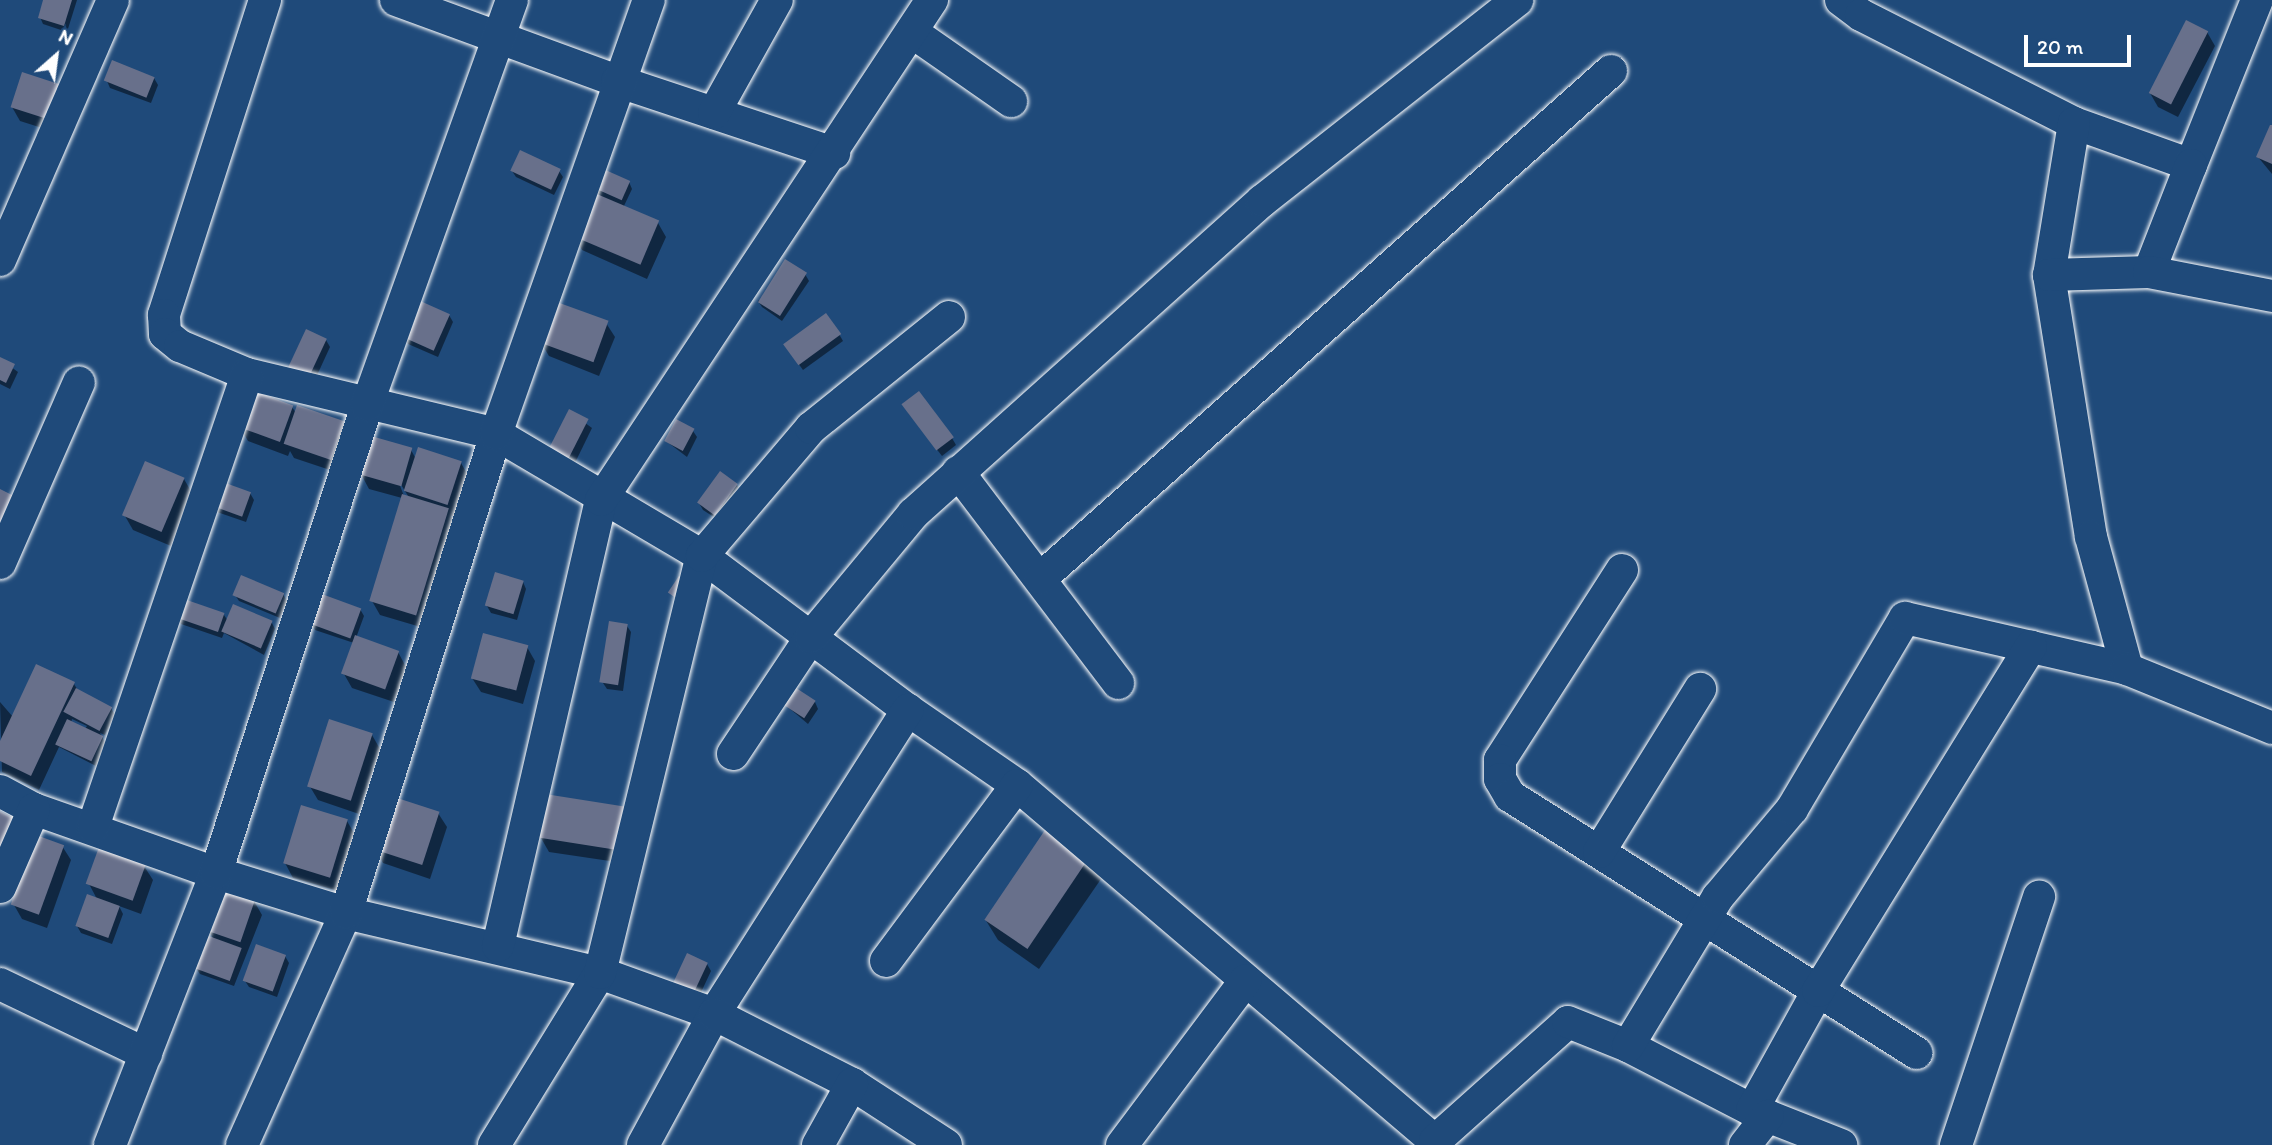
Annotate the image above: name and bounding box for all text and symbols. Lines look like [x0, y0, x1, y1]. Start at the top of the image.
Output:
north arrow [21, 21, 91, 91]
scale bar [2027, 21, 2134, 65]
text: N [55, 24, 77, 50]
text: 20 m [2037, 34, 2083, 59]

